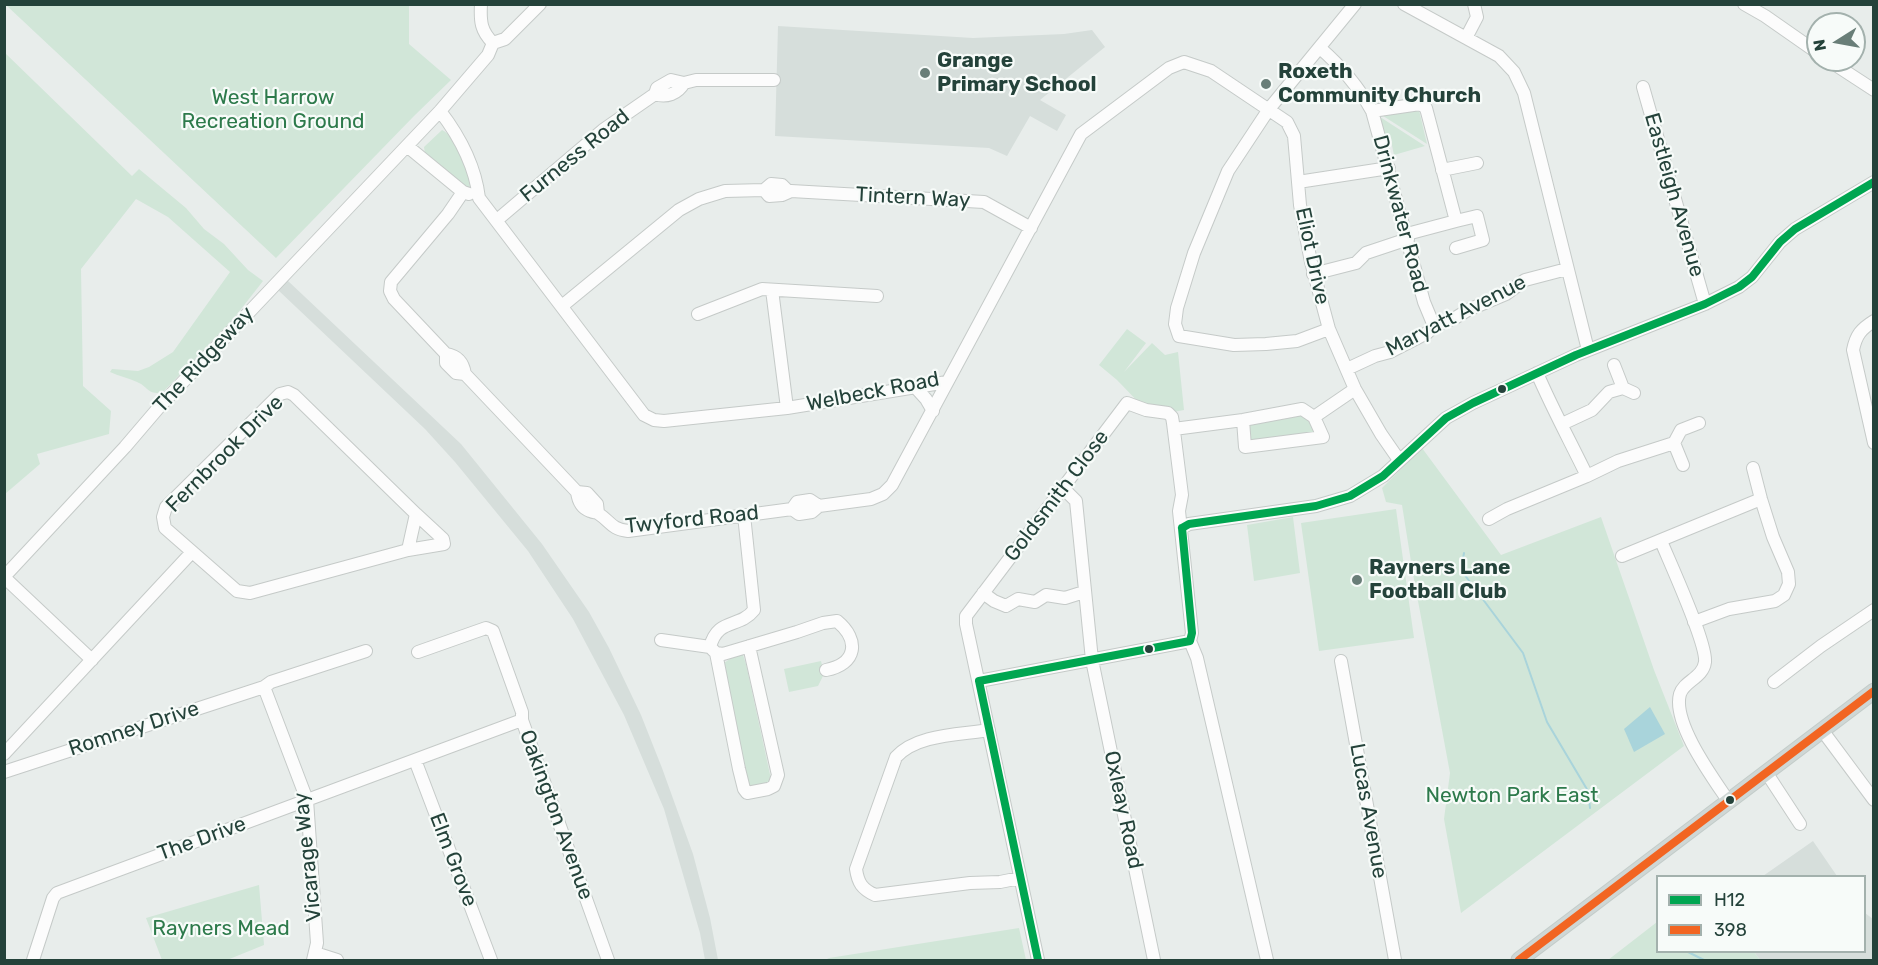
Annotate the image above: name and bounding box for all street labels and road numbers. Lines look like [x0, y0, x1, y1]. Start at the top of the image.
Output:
street label: Furness Road [515, 104, 635, 208]
street label: Eastleigh Avenue [1639, 110, 1709, 280]
street label: Drinkwater Road [1367, 133, 1433, 295]
street label: Tintern Way [855, 182, 971, 214]
street label: Eliot Drive [1289, 205, 1335, 307]
street label: Maryatt Avenue [1382, 270, 1530, 362]
street label: The Ridgeway [148, 302, 260, 418]
street label: Welbeck Road [804, 367, 942, 417]
street label: Fernbrook Drive [161, 390, 289, 518]
street label: Goldsmith Close [999, 425, 1115, 567]
street label: Twyford Road [624, 500, 760, 540]
street label: Romney Drive [66, 696, 202, 762]
street label: Oakington Avenue [514, 727, 598, 903]
street label: Lucas Avenue [1344, 741, 1392, 881]
street label: Oxleay Road [1098, 749, 1148, 871]
street label: Vicarage Way [289, 791, 327, 923]
street label: Elm Grove [424, 810, 482, 910]
street label: The Drive [154, 811, 250, 867]

